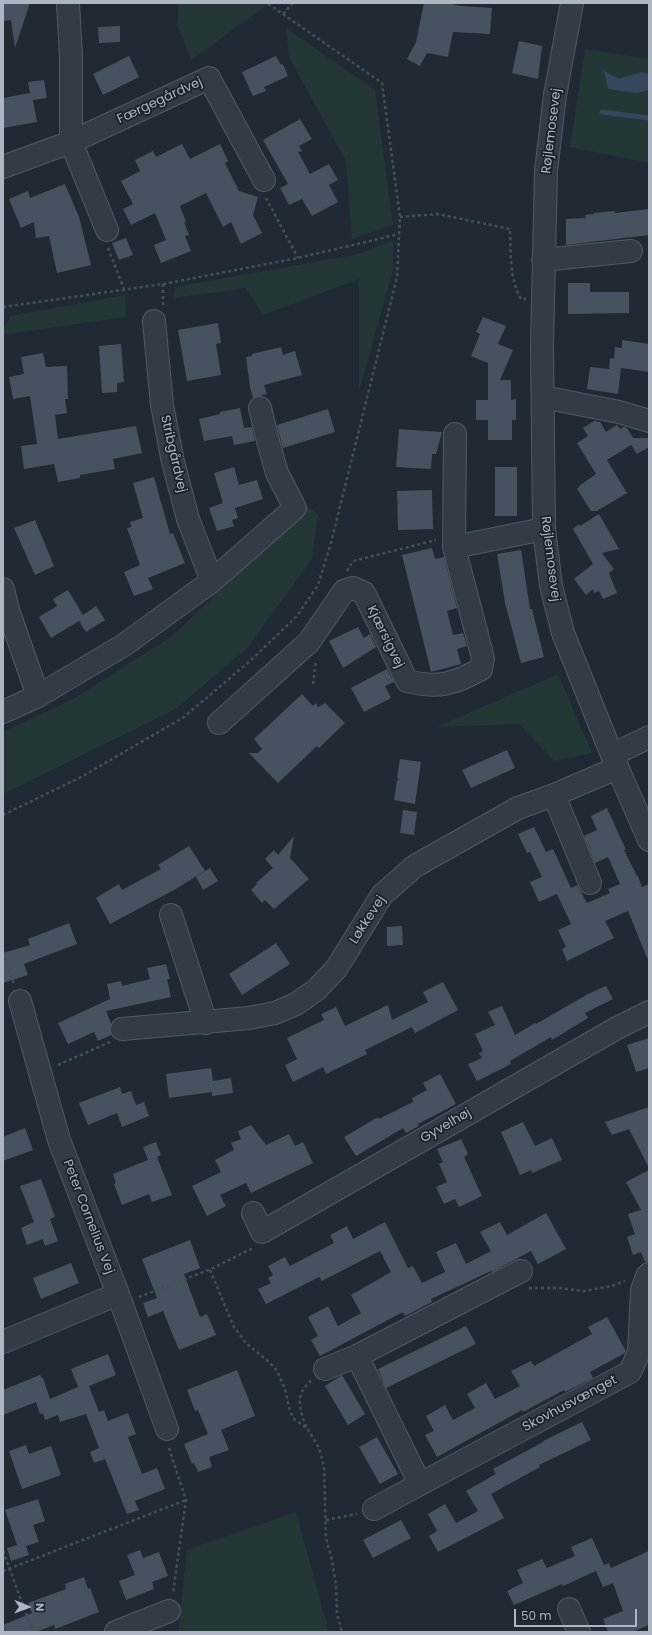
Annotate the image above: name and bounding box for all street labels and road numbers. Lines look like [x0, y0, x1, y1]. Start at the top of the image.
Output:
street label: Færgegårdvej [115, 74, 205, 128]
street label: Røjlemosevej [539, 87, 565, 175]
street label: Stribgårdvej [157, 414, 189, 494]
street label: Røjlemosevej [537, 515, 563, 603]
street label: Kjærsigvej [363, 603, 407, 671]
street label: Løkkevej [347, 893, 389, 947]
street label: Gyvelhøj [418, 1105, 474, 1147]
street label: Peter Cornelius Vej [59, 1158, 117, 1276]
street label: Skovhusvænget [520, 1373, 620, 1435]

